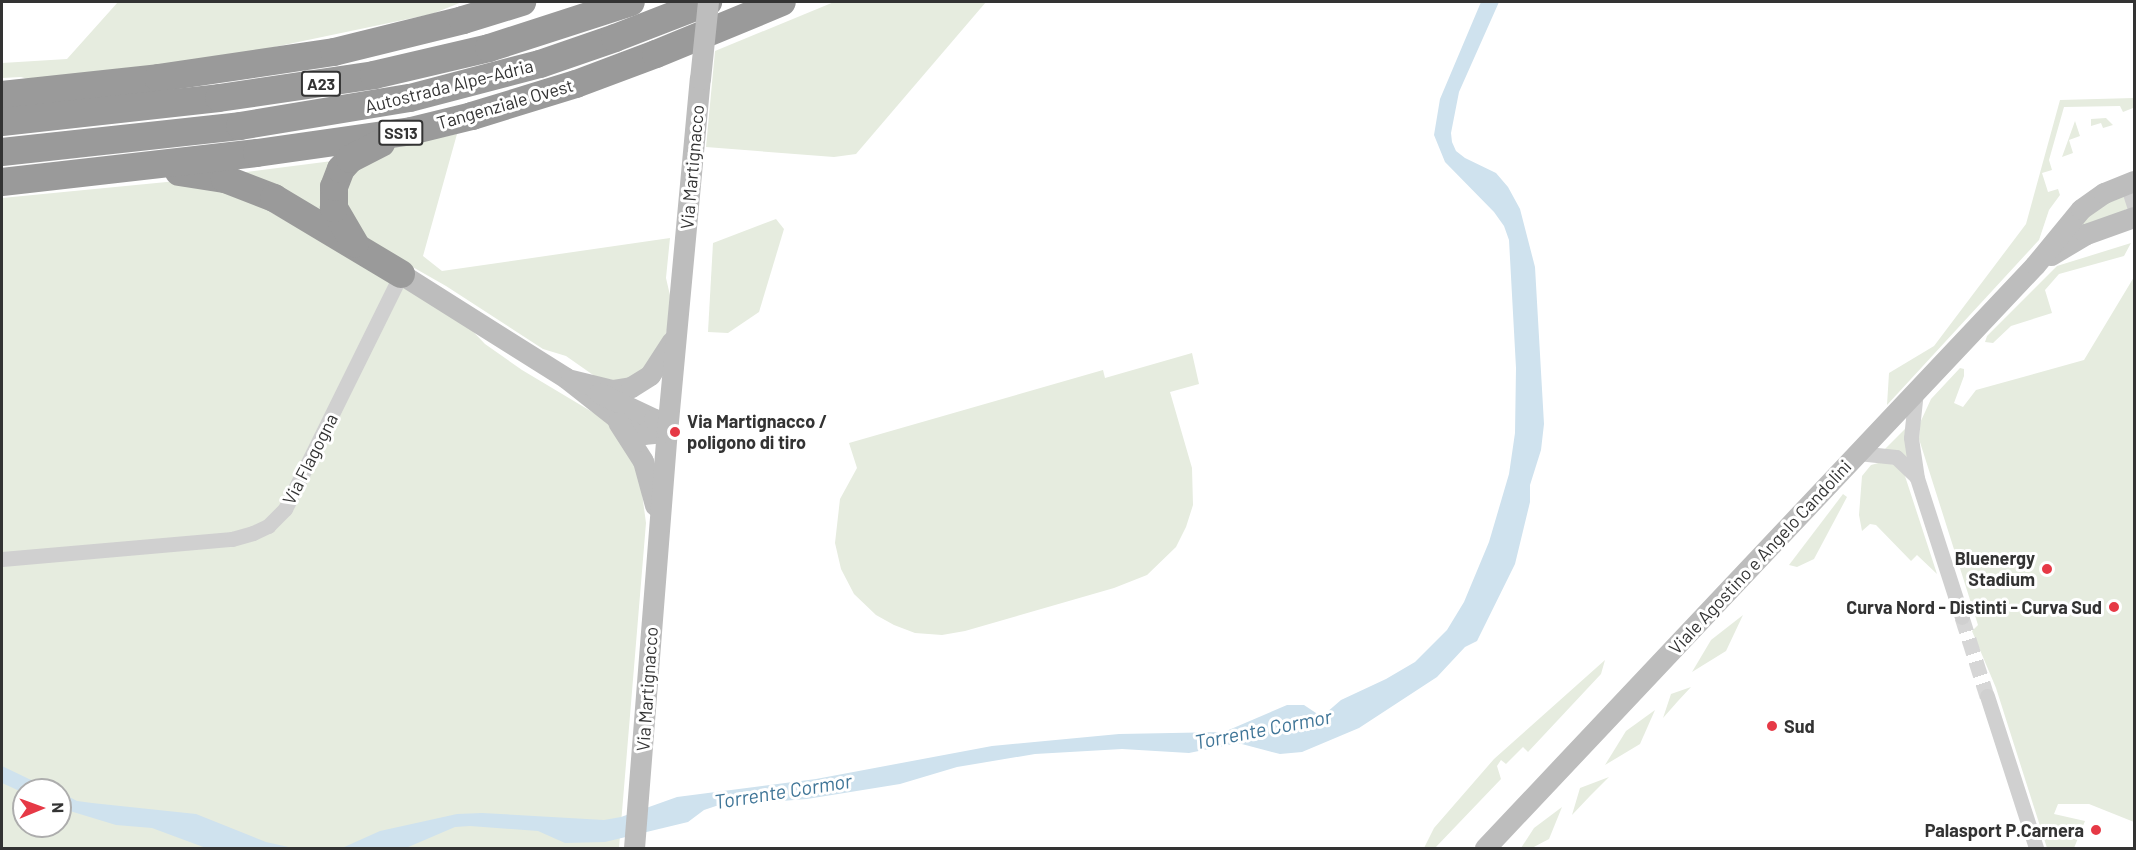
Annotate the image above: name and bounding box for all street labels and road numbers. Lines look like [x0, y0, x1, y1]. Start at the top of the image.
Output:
street label: Autostrada Alpe-Adria [363, 55, 535, 117]
road number: A23 [300, 71, 342, 97]
street label: Tangenziale Ovest [434, 74, 576, 134]
street label: Via Martignacco [676, 104, 708, 230]
road number: SS13 [377, 120, 425, 146]
street label: Via Flagogna [278, 410, 342, 508]
street label: Viale Agostino e Angelo Candolini [1664, 456, 1856, 658]
street label: Via Martignacco [632, 626, 662, 752]

